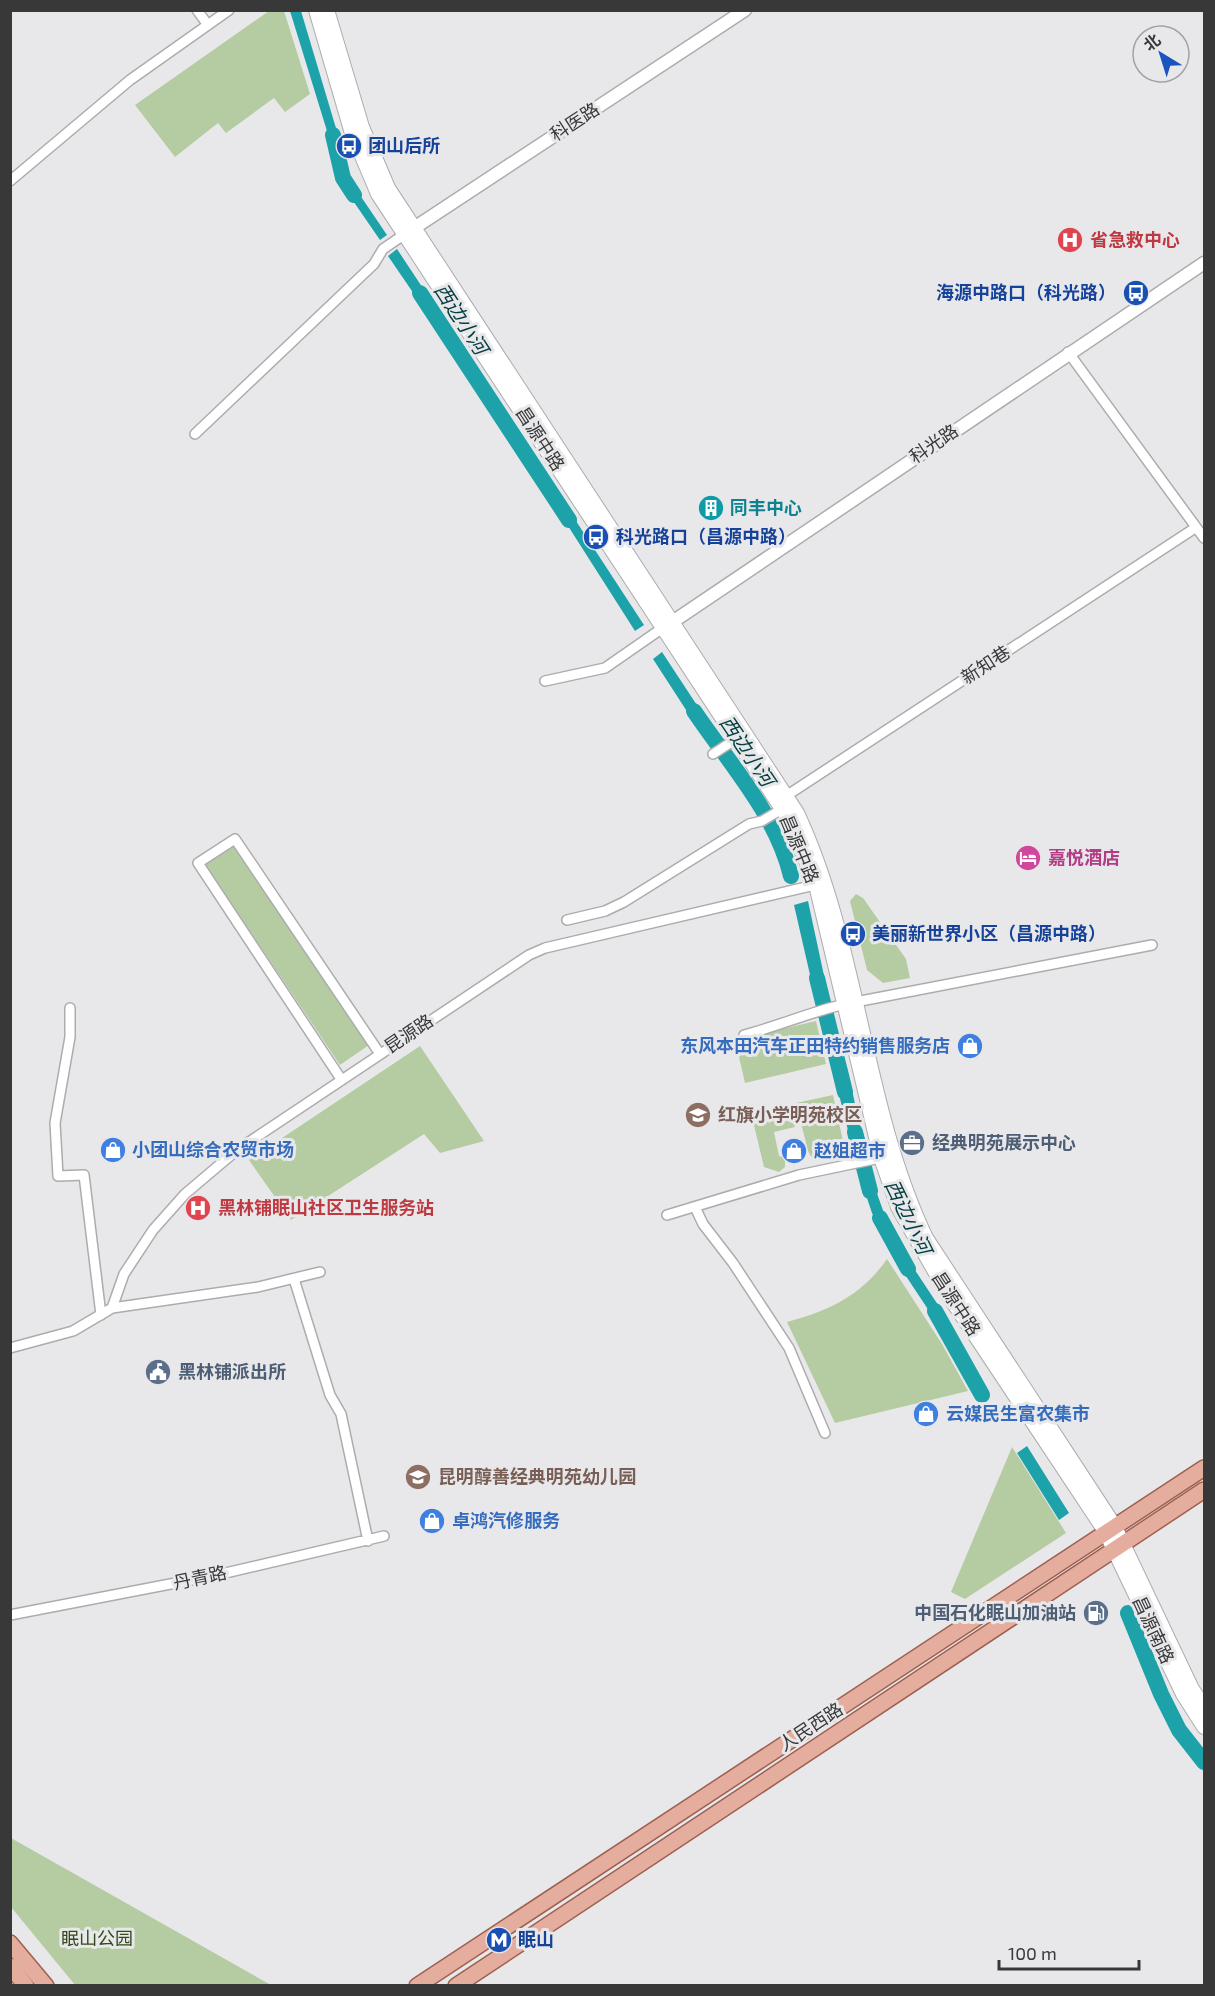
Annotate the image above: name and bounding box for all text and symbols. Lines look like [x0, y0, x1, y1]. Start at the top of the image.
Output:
north arrow [1131, 24, 1191, 84]
text: 北 [1139, 29, 1164, 54]
street label: 科医路 [546, 97, 603, 145]
bus stop icon: 团山后所 [334, 131, 364, 161]
place label: 团山后所 [368, 134, 440, 156]
hospital icon: 省急救中心 [1055, 225, 1085, 255]
place label: 省急救中心 [1090, 228, 1180, 250]
water label: 西边小河 [430, 278, 496, 362]
bus stop icon: 海源中路口（科光路） [1121, 278, 1151, 308]
place label: 海源中路口（科光路） [936, 281, 1116, 303]
street label: 昌源中路 [512, 402, 570, 475]
street label: 科光路 [905, 419, 962, 467]
building icon: 同丰中心 [696, 493, 726, 523]
place label: 同丰中心 [730, 496, 802, 518]
bus stop icon: 科光路口（昌源中路） [581, 522, 611, 552]
place label: 科光路口（昌源中路） [616, 525, 796, 547]
street label: 新知巷 [957, 640, 1014, 688]
water label: 西边小河 [716, 711, 782, 794]
street label: 昌源中路 [776, 811, 824, 886]
hotel icon: 嘉悦酒店 [1013, 843, 1043, 873]
place label: 嘉悦酒店 [1048, 846, 1120, 868]
bus stop icon: 美丽新世界小区（昌源中路） [838, 919, 868, 949]
place label: 美丽新世界小区（昌源中路） [872, 922, 1106, 944]
street label: 昆源路 [380, 1009, 437, 1057]
shop icon: 东风本田汽车正田特约销售服务店 [955, 1031, 985, 1061]
place label: 东风本田汽车正田特约销售服务店 [680, 1034, 950, 1056]
school or university icon: 红旗小学明苑校区 [683, 1100, 713, 1130]
place label: 红旗小学明苑校区 [718, 1103, 862, 1125]
office icon: 经典明苑展示中心 [897, 1128, 927, 1158]
place label: 经典明苑展示中心 [932, 1131, 1076, 1153]
shop icon: 小团山综合农贸市场 [98, 1135, 128, 1165]
shop icon: 赵姐超市 [779, 1136, 809, 1166]
place label: 小团山综合农贸市场 [132, 1138, 294, 1160]
place label: 赵姐超市 [814, 1139, 886, 1161]
water label: 西边小河 [881, 1175, 939, 1261]
hospital icon: 黑林铺眠山社区卫生服务站 [183, 1193, 213, 1223]
place label: 黑林铺眠山社区卫生服务站 [218, 1196, 434, 1218]
street label: 昌源中路 [928, 1267, 986, 1340]
public building icon: 黑林铺派出所 [143, 1357, 173, 1387]
place label: 黑林铺派出所 [178, 1360, 286, 1382]
shop icon: 云媒民生富农集市 [911, 1399, 941, 1429]
place label: 云媒民生富农集市 [946, 1402, 1090, 1424]
school or university icon: 昆明醇善经典明苑幼儿园 [403, 1462, 433, 1492]
place label: 昆明醇善经典明苑幼儿园 [438, 1465, 636, 1487]
shop icon: 卓鸿汽修服务 [417, 1506, 447, 1536]
place label: 卓鸿汽修服务 [452, 1509, 560, 1531]
street label: 丹青路 [171, 1561, 228, 1593]
street label: 昌源南路 [1129, 1592, 1179, 1667]
fuel station icon: 中国石化眠山加油站 [1081, 1598, 1111, 1628]
place label: 中国石化眠山加油站 [914, 1601, 1076, 1623]
street label: 人民西路 [774, 1697, 847, 1755]
metro station icon: 眠山 [484, 1925, 514, 1955]
park label: 眠山公园 [61, 1927, 133, 1949]
place label: 眠山 [518, 1928, 554, 1950]
scale bar [999, 1933, 1138, 1971]
text: 100 m [1008, 1942, 1057, 1964]

